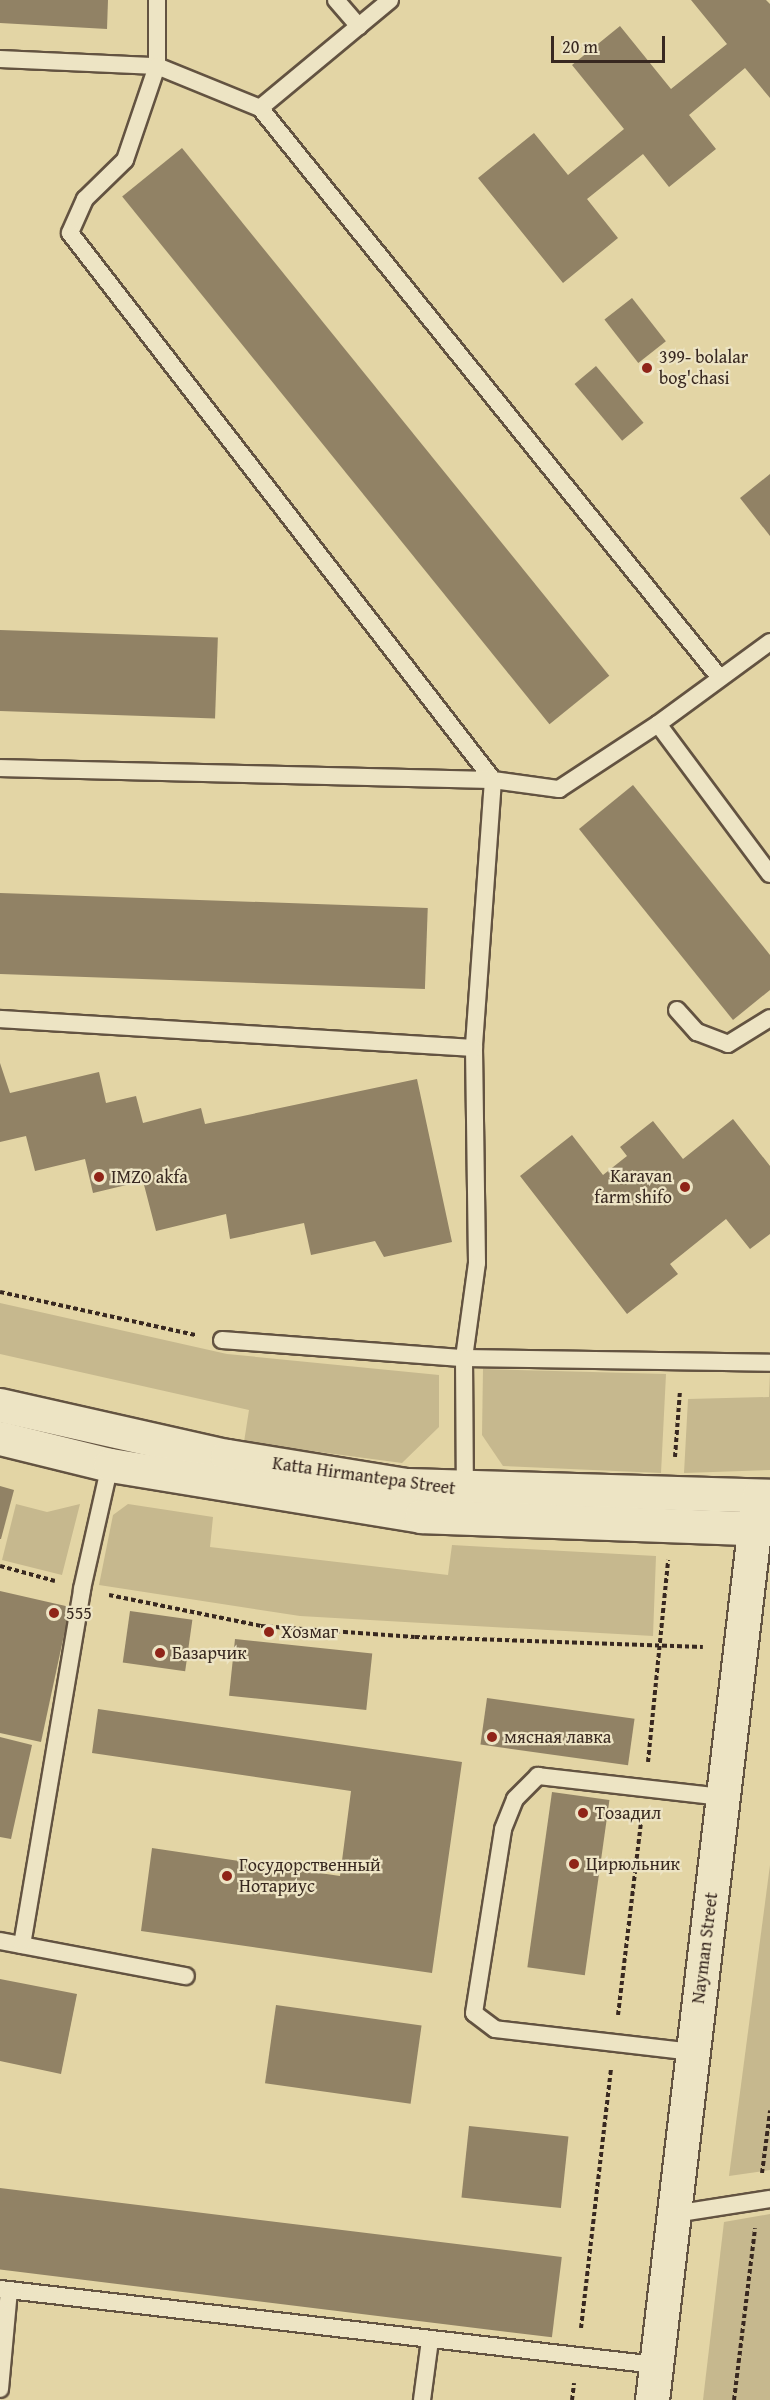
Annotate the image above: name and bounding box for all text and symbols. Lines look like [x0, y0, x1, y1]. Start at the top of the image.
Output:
scale bar [554, 24, 668, 62]
text: 20 m [562, 33, 598, 60]
place label: 399- bolalar bog'chasi [659, 347, 748, 389]
marker: 399- bolalar bog'chasi [640, 361, 654, 375]
place label: IMZO akfa [111, 1166, 188, 1188]
place label: Karavan farm shifo [594, 1166, 672, 1208]
marker: IMZO akfa [92, 1170, 106, 1184]
marker: Karavan farm shifo [676, 1178, 694, 1196]
street label: Katta Hirmаntepa Street [271, 1452, 457, 1500]
place label: 555 [66, 1602, 92, 1624]
marker: 555 [47, 1606, 61, 1620]
place label: Хозмаг [281, 1621, 338, 1643]
marker: Хозмаг [262, 1625, 276, 1639]
place label: Базарчик [172, 1642, 247, 1664]
marker: Базарчик [153, 1646, 167, 1660]
place label: мясная лавка [504, 1726, 611, 1748]
marker: мясная лавка [485, 1730, 499, 1744]
place label: Тозадил [595, 1802, 661, 1824]
marker: Тозадил [576, 1806, 590, 1820]
place label: Цирюльник [586, 1853, 680, 1875]
place label: Госудорственный Нотариус [239, 1855, 381, 1898]
marker: Цирюльник [567, 1857, 581, 1871]
marker: Госудорственный Нотариус [220, 1869, 234, 1883]
street label: Nayman Street [687, 1891, 723, 2005]

